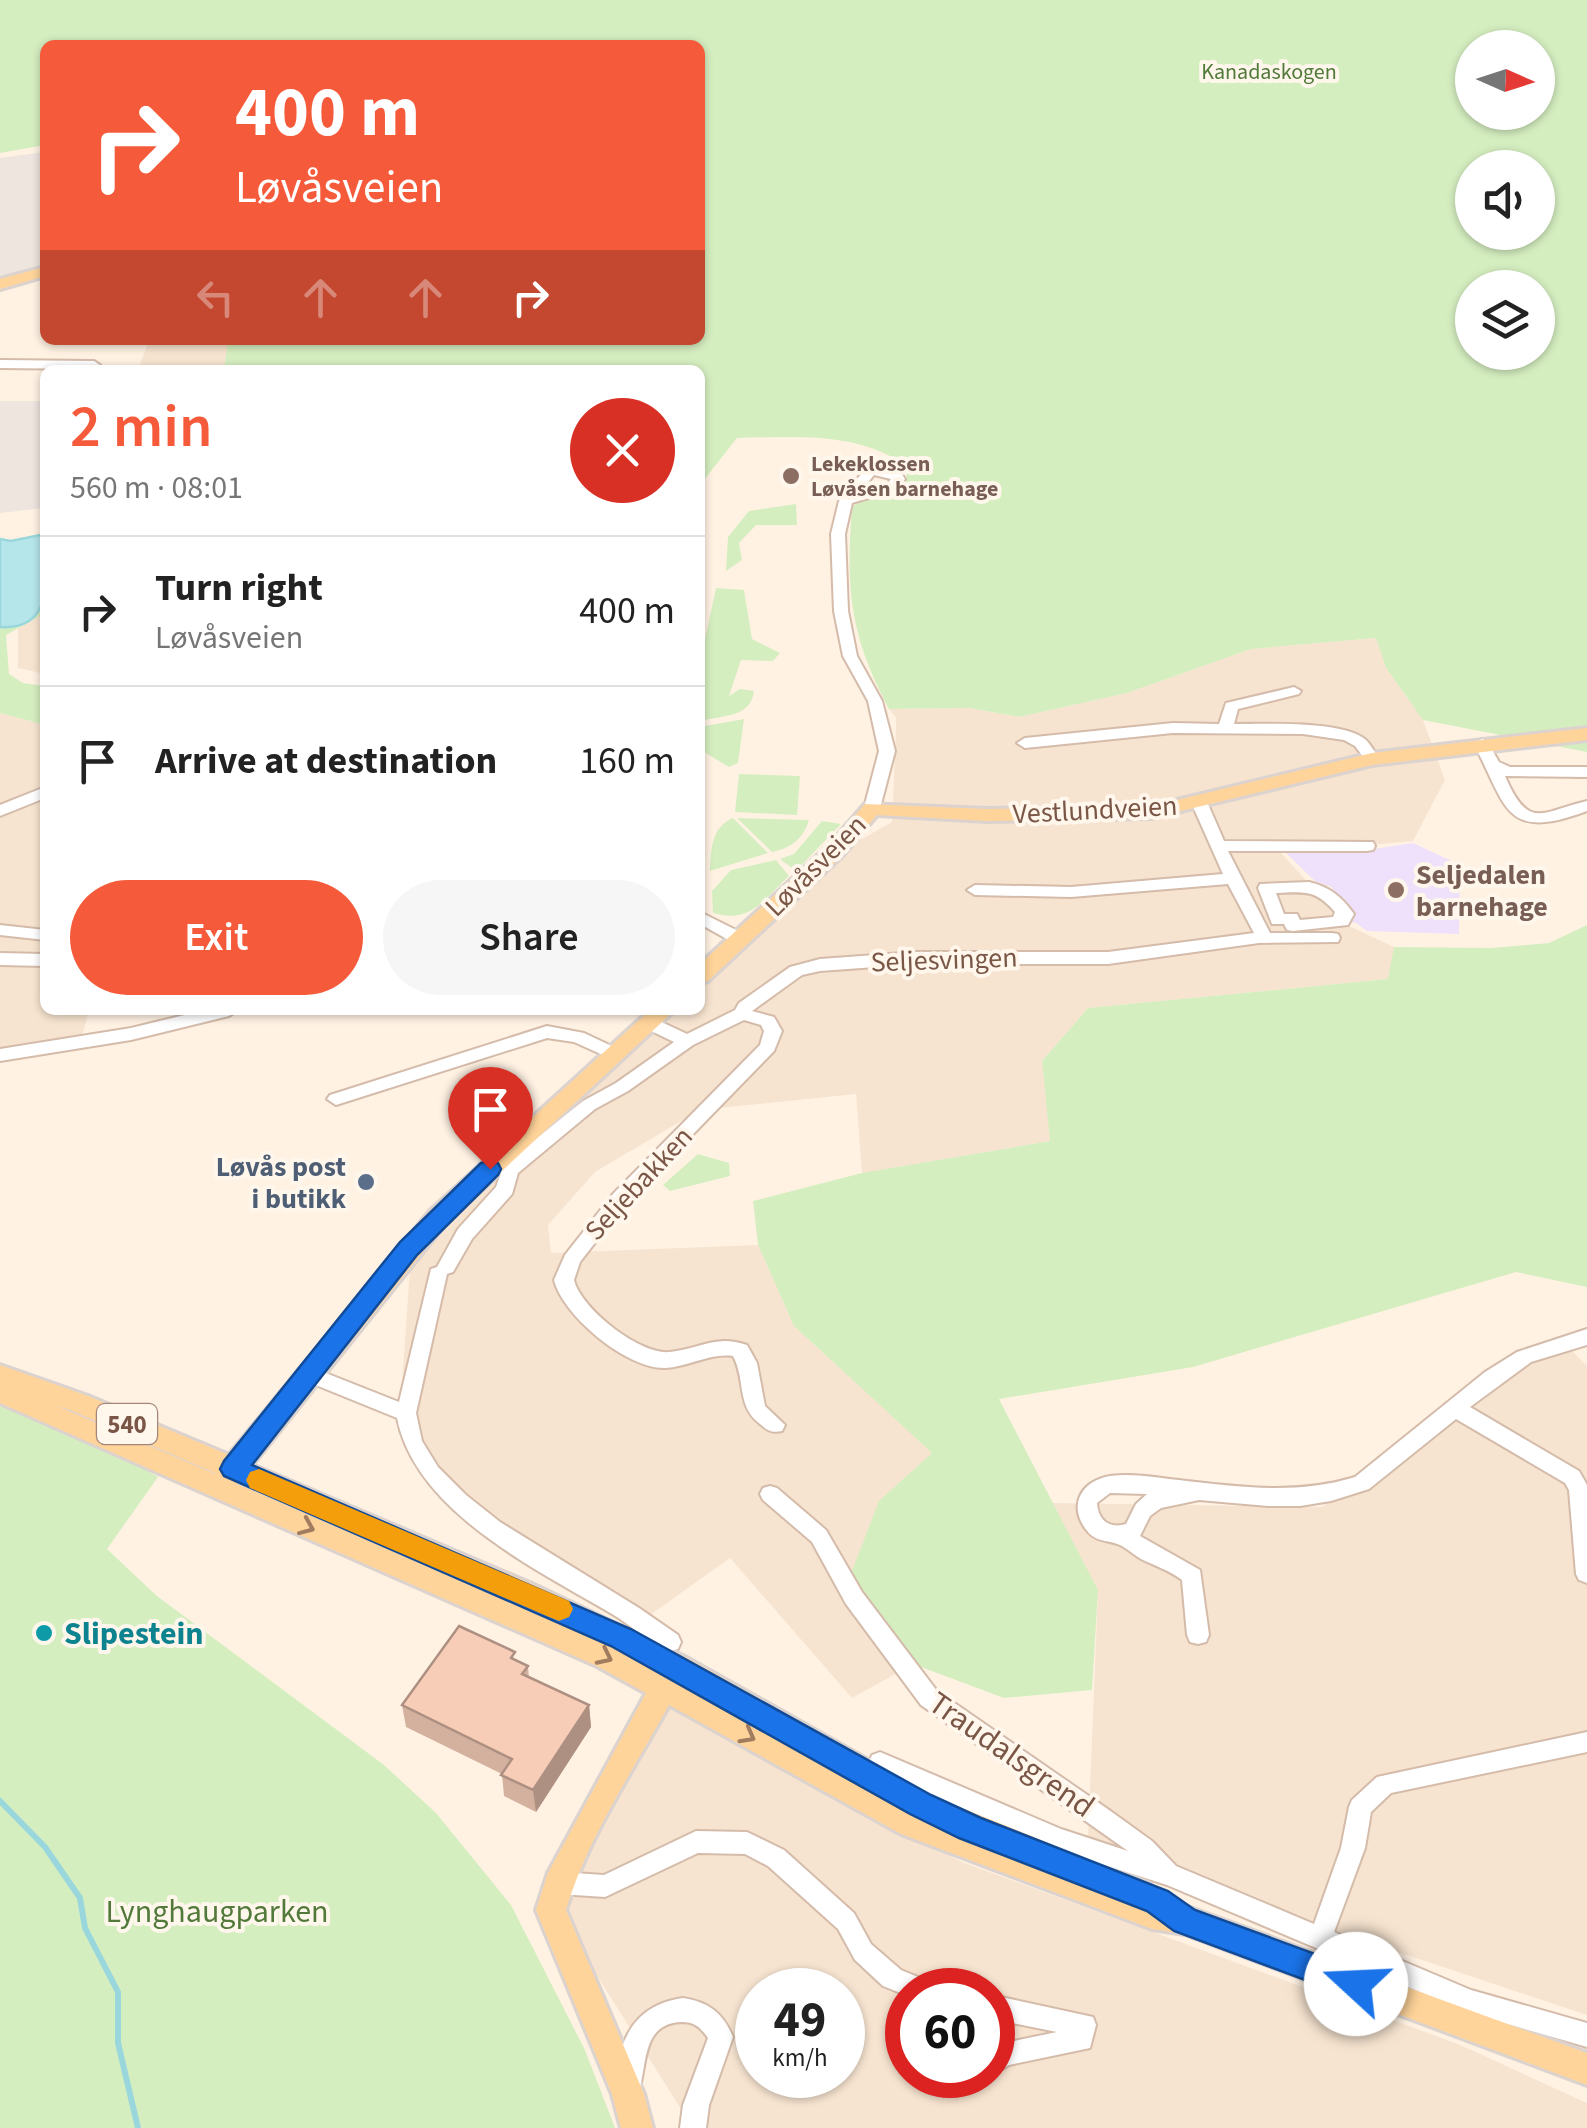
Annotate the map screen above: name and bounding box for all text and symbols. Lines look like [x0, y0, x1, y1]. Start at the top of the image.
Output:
north arrow [1455, 30, 1555, 130]
map controls [1455, 30, 1555, 370]
park label: Kanadaskogen [1201, 56, 1337, 88]
text: 400 m [235, 63, 420, 163]
icon: right [70, 80, 200, 210]
button: sound [1455, 150, 1555, 250]
text: Løvåsveien [235, 156, 443, 220]
icon: left [188, 270, 243, 325]
icon: ahead [293, 270, 348, 325]
icon: ahead [398, 270, 453, 325]
icon: right [503, 270, 558, 325]
button: layers [1455, 270, 1555, 370]
text: 2 min [70, 385, 213, 470]
button: close [570, 398, 675, 503]
place label: Lekeklossen Løvåsen barnehage [811, 448, 999, 505]
text: 560 m · 08:01 [70, 465, 243, 511]
marker: Lekeklossen Løvåsen barnehage [780, 465, 802, 487]
text: Turn right [155, 561, 323, 615]
icon: right [70, 584, 125, 639]
text: 400 m [579, 584, 675, 638]
text: Løvåsveien [155, 615, 303, 661]
icon: arrive [70, 734, 125, 789]
text: Arrive at destination [155, 734, 497, 788]
text: 160 m [579, 734, 675, 788]
street label: Vestlundveien [1012, 786, 1178, 834]
street label: Løvåsveien [756, 806, 876, 926]
place label: Seljedalen barnehage [1416, 855, 1548, 927]
marker: Seljedalen barnehage [1385, 879, 1407, 901]
button: Exit [70, 880, 363, 995]
button: Share [383, 880, 675, 995]
street label: Seljesvingen [870, 937, 1018, 983]
pin [448, 1067, 533, 1170]
icon: arrive [463, 1082, 518, 1137]
street label: Seljebakken [575, 1118, 702, 1249]
place label: Løvås post i butikk [216, 1147, 347, 1219]
marker: Løvås post i butikk [355, 1171, 377, 1193]
road number: 540 [97, 1404, 157, 1444]
one-way arrow [297, 1515, 315, 1535]
place label: Slipestein [64, 1611, 204, 1657]
marker: Slipestein [33, 1622, 55, 1644]
one-way arrow [595, 1645, 613, 1665]
street label: Traudalsgrend [919, 1681, 1104, 1829]
one-way arrow [737, 1723, 755, 1743]
park label: Lynghaugparken [105, 1889, 329, 1935]
position arrow [1304, 1932, 1408, 2036]
speed limit sign: 60 [885, 1968, 1015, 2098]
text: 49 [774, 1985, 826, 2056]
text: km/h [772, 2040, 828, 2076]

